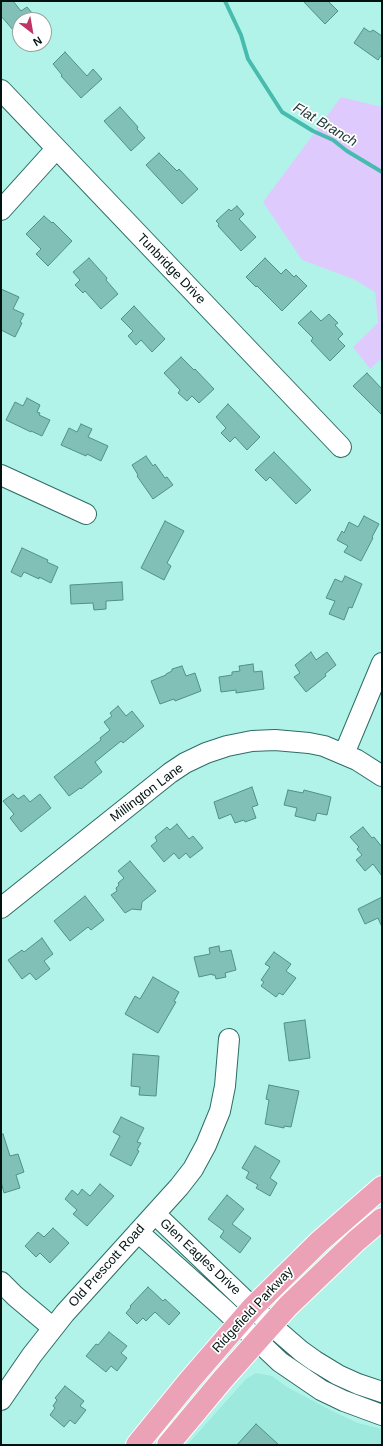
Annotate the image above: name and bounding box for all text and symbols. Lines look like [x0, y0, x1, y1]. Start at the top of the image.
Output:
north arrow [12, 12, 52, 52]
text: N [31, 34, 44, 49]
water label: Flat Branch [290, 99, 360, 151]
street label: Tunbridge Drive [133, 230, 209, 308]
street label: Millington Lane [107, 760, 187, 826]
street label: Glen Eagles Drive [156, 1216, 244, 1298]
street label: Old Prescott Road [66, 1221, 148, 1311]
street label: Ridgefield Parkway [209, 1264, 297, 1356]

